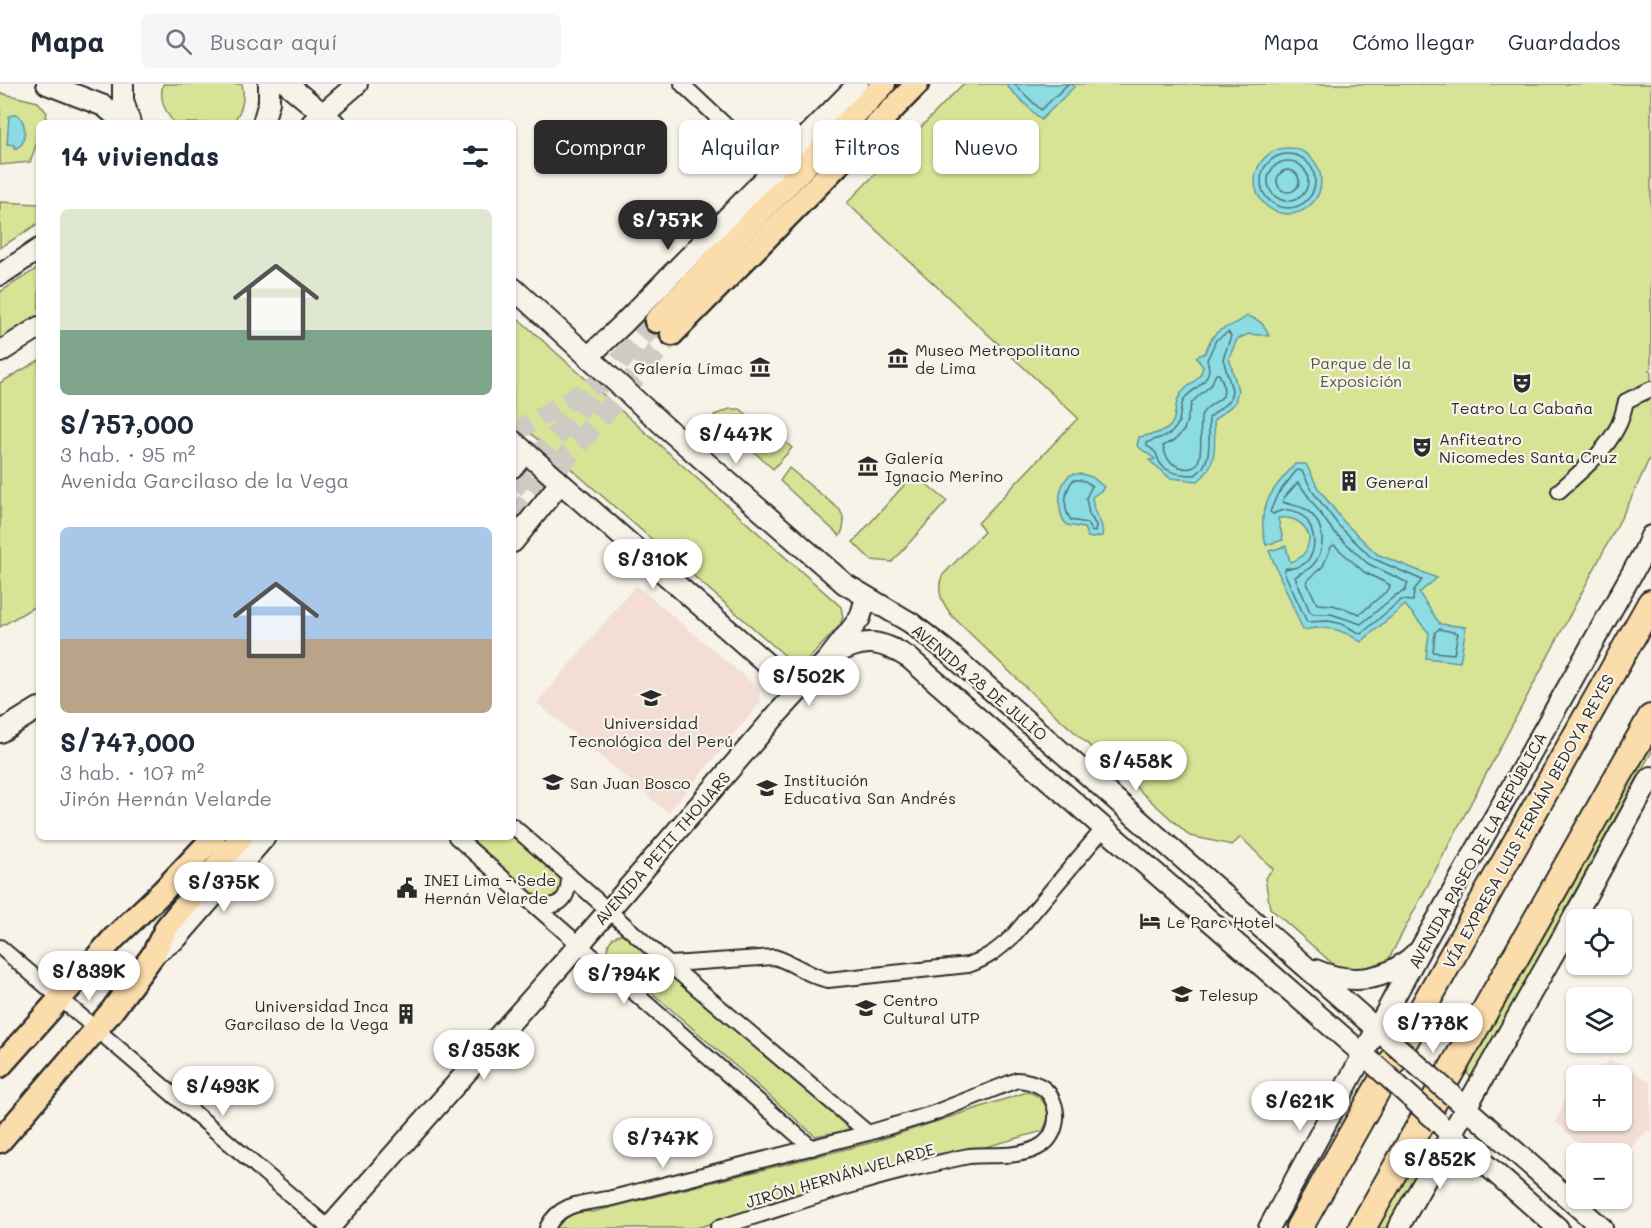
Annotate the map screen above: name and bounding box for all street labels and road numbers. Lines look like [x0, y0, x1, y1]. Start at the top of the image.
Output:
street label: AVENIDA 28 DE JULIO [908, 619, 1052, 745]
street label: VÍA EXPRESA LUIS FERNÁN BEDOYA REYES [1438, 670, 1618, 972]
street label: AVENIDA PASEO DE LA REPÚBLICA [1403, 728, 1551, 972]
street label: AVENIDA PETIT THOUARS [589, 767, 735, 929]
street label: JIRÓN HERNÁN VELARDE [743, 1138, 937, 1212]

